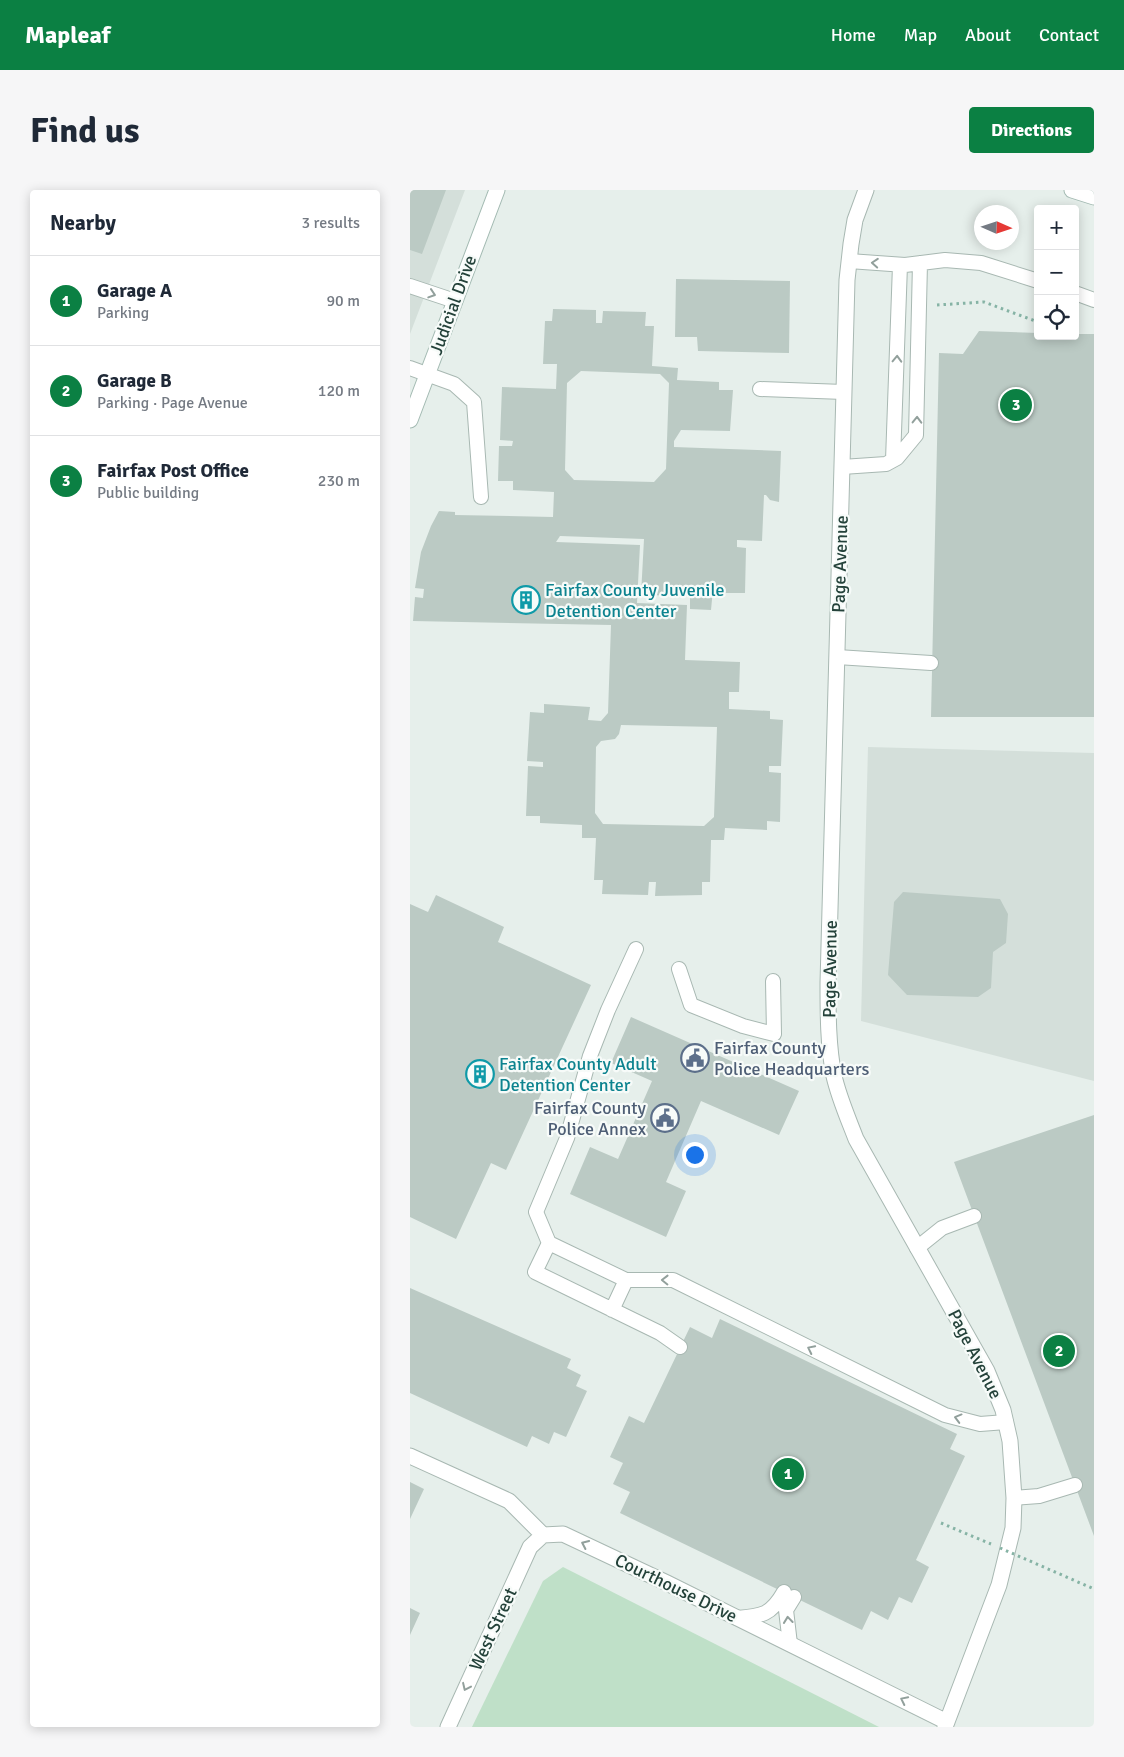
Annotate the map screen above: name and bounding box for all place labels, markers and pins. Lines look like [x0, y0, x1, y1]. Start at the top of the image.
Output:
pin: 3 [1000, 386, 1032, 424]
place label: Fairfax County Juvenile Detention Center [545, 579, 725, 622]
building icon: Fairfax County Juvenile Detention Center [511, 585, 541, 615]
place label: Fairfax County Police Headquarters [714, 1037, 870, 1080]
public building icon: Fairfax County Police Headquarters [680, 1043, 710, 1073]
place label: Fairfax County Adult Detention Center [499, 1053, 656, 1096]
building icon: Fairfax County Adult Detention Center [465, 1059, 495, 1089]
place label: Fairfax County Police Annex [534, 1097, 647, 1140]
public building icon: Fairfax County Police Annex [650, 1103, 680, 1133]
pin: 2 [1043, 1332, 1075, 1370]
pin: 1 [772, 1455, 804, 1493]

